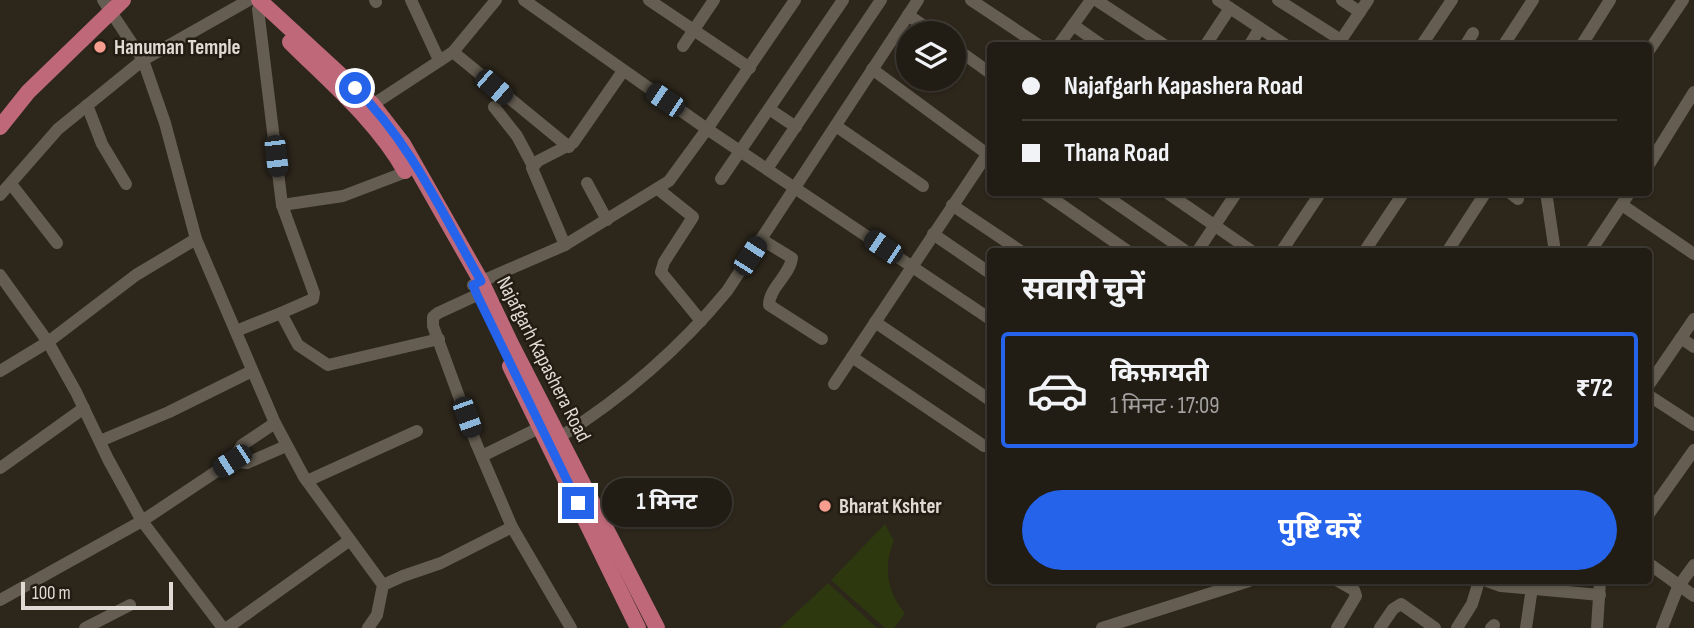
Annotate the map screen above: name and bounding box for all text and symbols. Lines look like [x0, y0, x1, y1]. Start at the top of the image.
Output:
map controls [896, 21, 966, 91]
button: layers [896, 21, 966, 91]
place label: Hanuman Temple [114, 35, 241, 60]
marker: Hanuman Temple [92, 39, 108, 55]
car [472, 65, 517, 109]
text: Najafgarh Kapashera Road [1064, 71, 1303, 102]
route start [339, 72, 371, 104]
car [642, 80, 689, 120]
car [264, 134, 289, 178]
text: Thana Road [1064, 138, 1169, 169]
car [860, 227, 907, 267]
car [730, 233, 771, 279]
text: सवारी चुनें [1022, 270, 1145, 309]
street label: Najafgarh Kapashera Road [491, 272, 596, 446]
text: किफ़ायती [1110, 358, 1209, 389]
icon: car [1026, 359, 1089, 422]
text: ₹72 [1575, 373, 1613, 404]
text: 1 मिनट · 17:09 [1110, 392, 1219, 420]
car [450, 394, 485, 440]
car [209, 441, 256, 481]
callout: 1 मिनट [602, 478, 732, 528]
route end [562, 487, 594, 519]
text: 1 मिनट [637, 488, 697, 516]
button: पुष्टि करें [1022, 490, 1617, 570]
place label: Bharat Kshter [839, 494, 942, 519]
marker: Bharat Kshter [817, 498, 833, 514]
scale bar [21, 579, 173, 611]
text: 100 m [32, 582, 71, 605]

